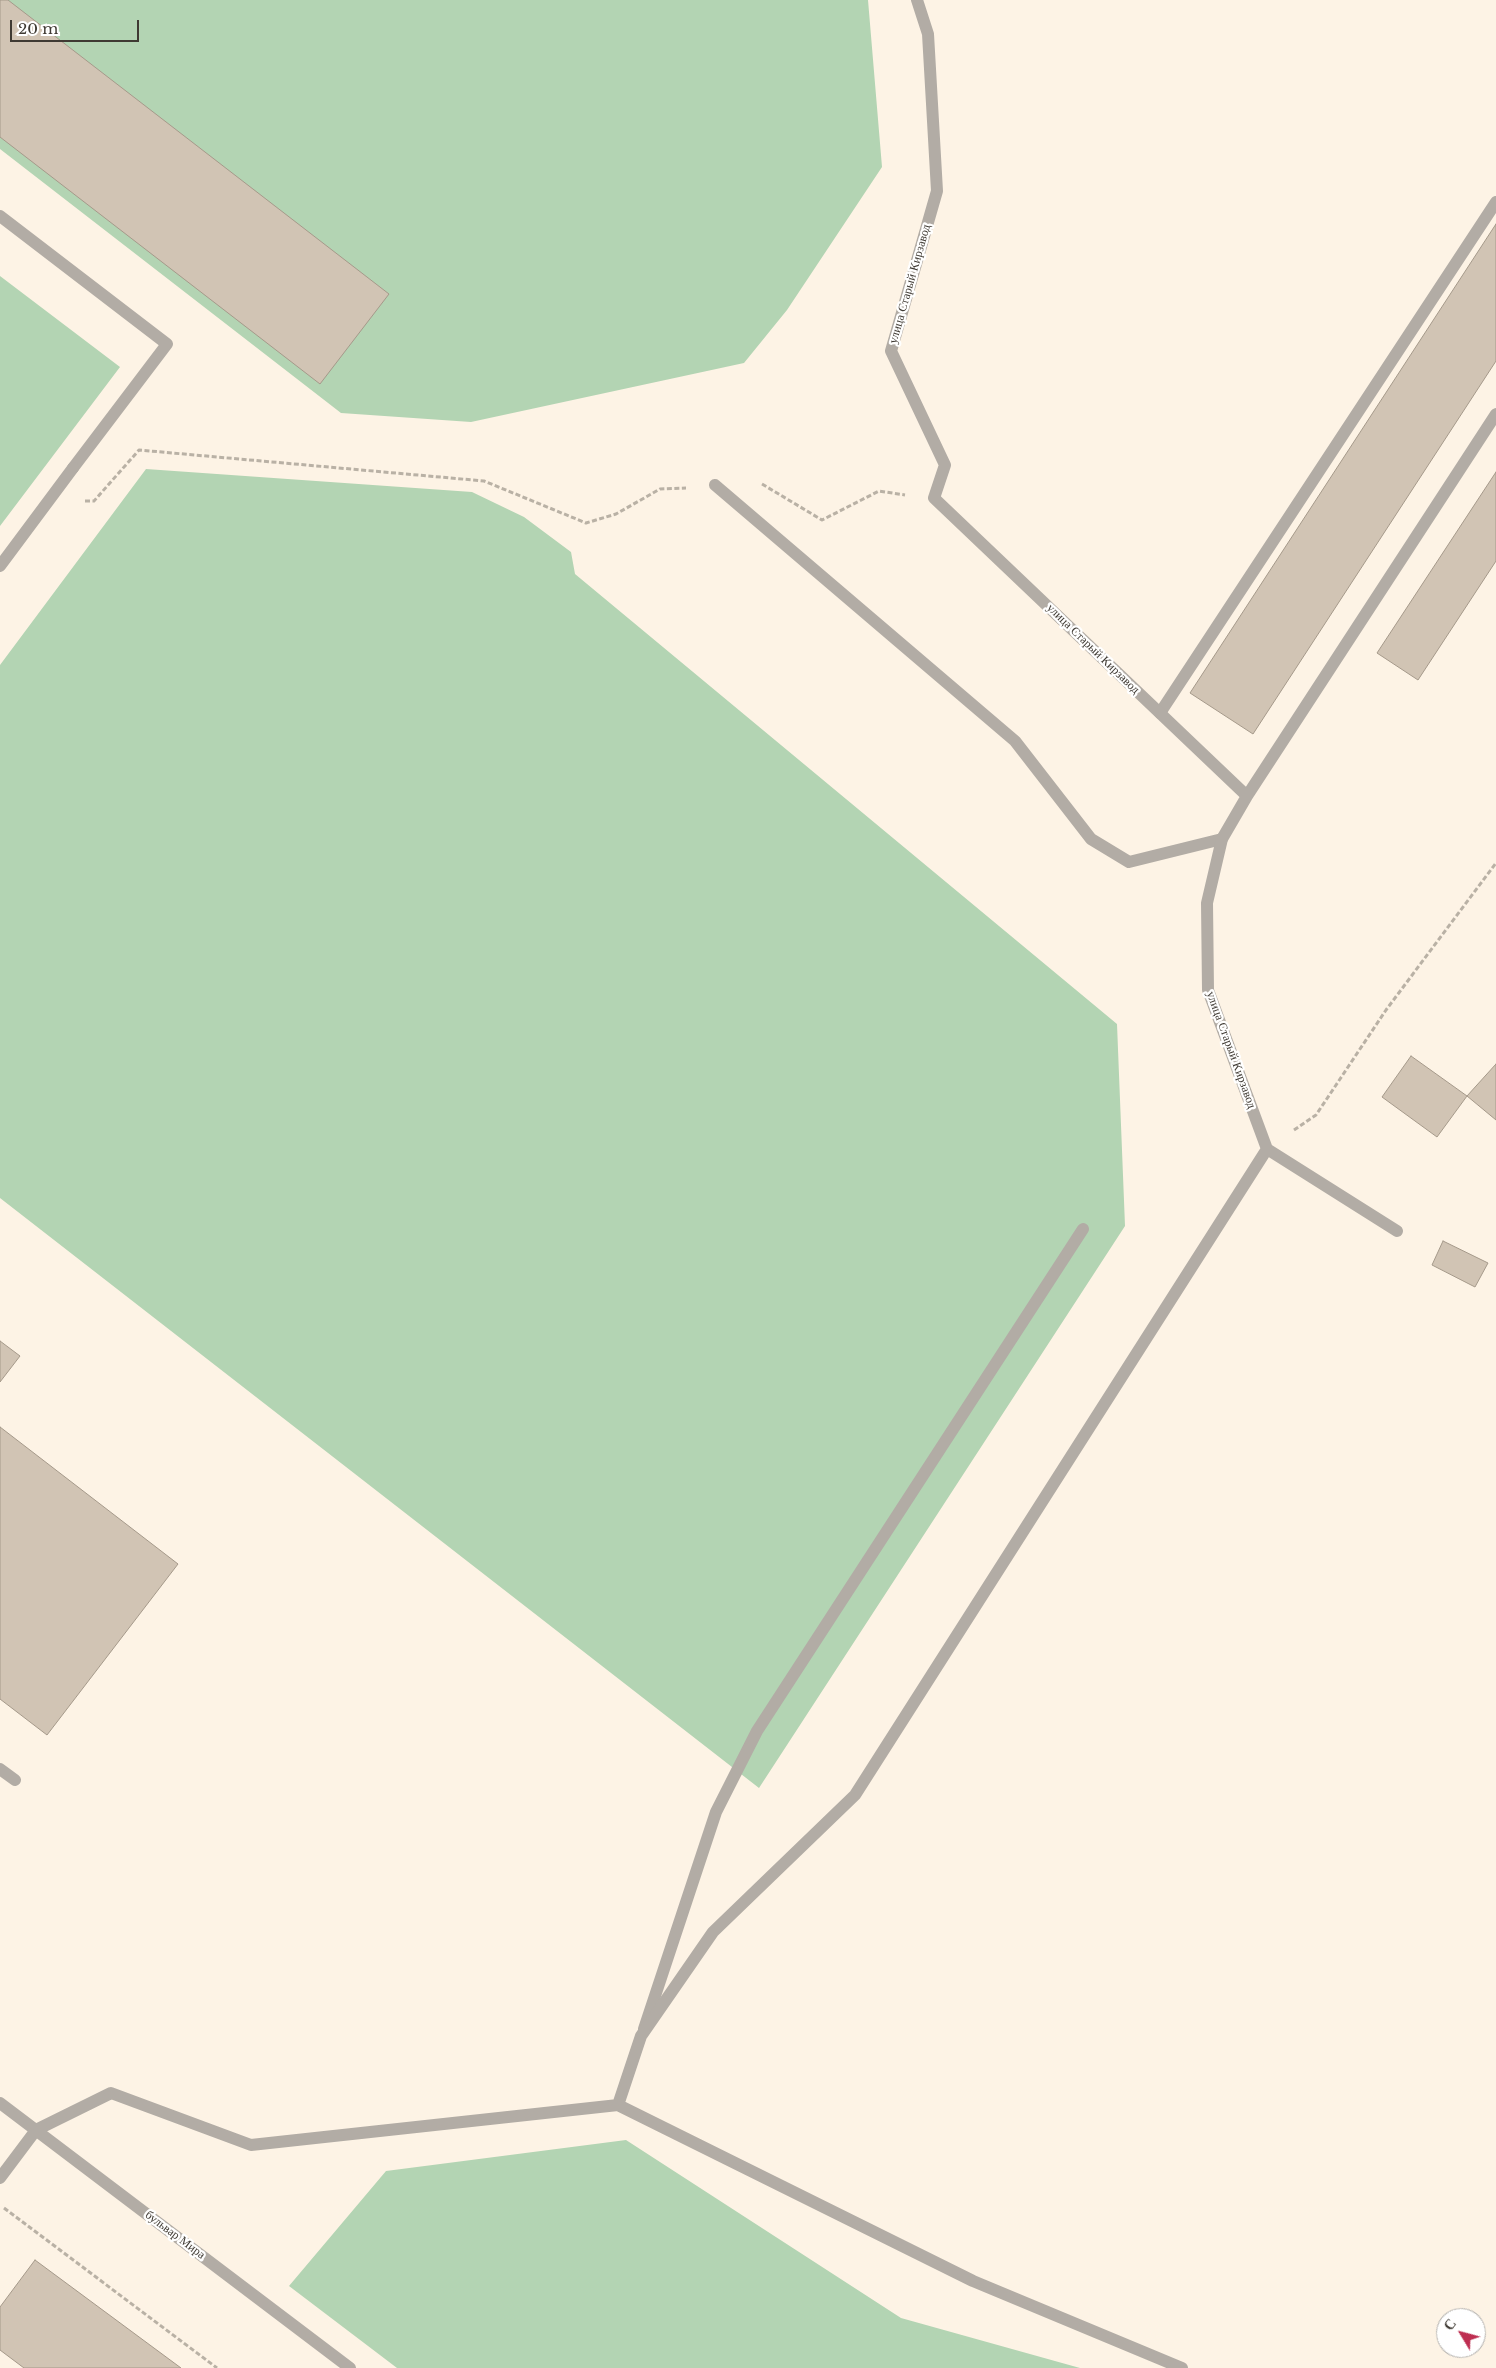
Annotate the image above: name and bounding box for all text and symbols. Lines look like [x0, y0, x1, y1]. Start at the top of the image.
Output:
scale bar [12, 10, 141, 42]
text: 20 m [18, 19, 58, 38]
street label: улица Старый Кирзавод [886, 223, 934, 345]
street label: улица Старый Кирзавод [1044, 601, 1142, 697]
street label: улица Старый Кирзавод [1203, 989, 1259, 1111]
street label: бульвар Мира [142, 2208, 208, 2262]
north arrow [1436, 2308, 1486, 2358]
text: С [1440, 2315, 1460, 2334]

